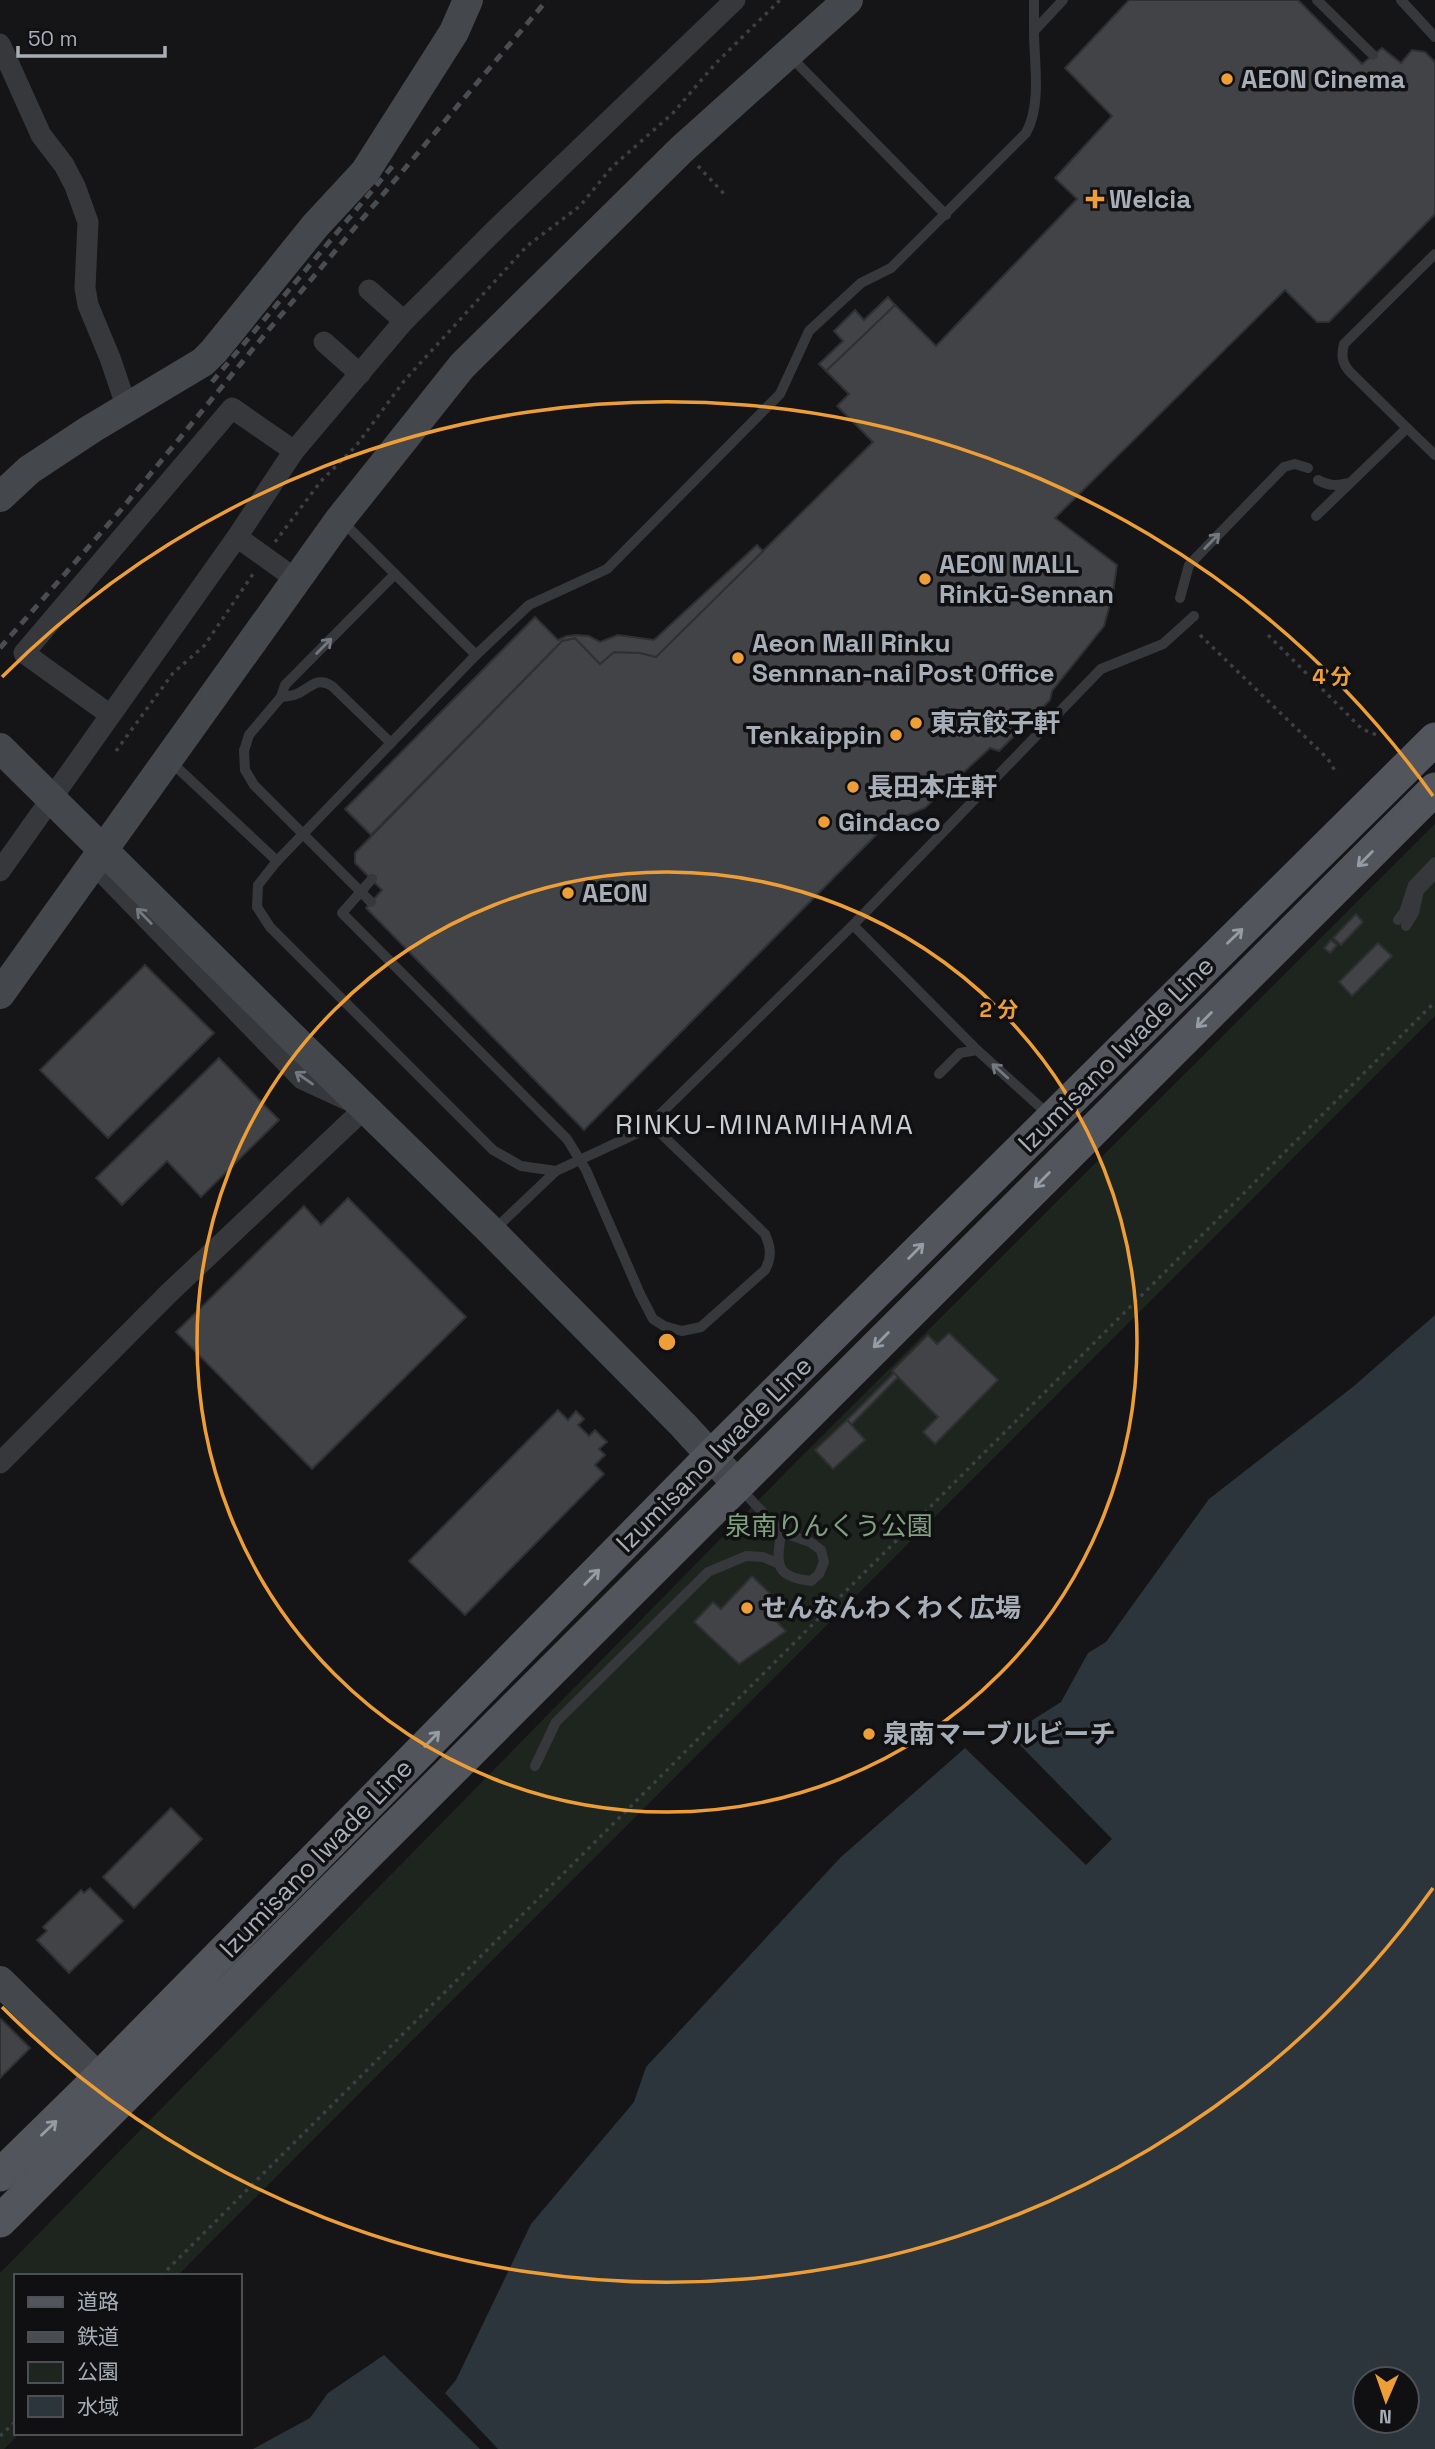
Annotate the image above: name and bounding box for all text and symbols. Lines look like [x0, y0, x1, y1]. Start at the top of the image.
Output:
scale bar [18, 14, 164, 58]
text: 50 m [28, 25, 78, 52]
place label: AEON Cinema [1241, 62, 1405, 96]
marker: AEON Cinema [1219, 71, 1235, 87]
place label: Welcia [1109, 182, 1191, 216]
marker: Welcia [1087, 191, 1103, 207]
one-way arrow [1204, 532, 1221, 549]
place label: AEON MALL Rinkū-Sennan [939, 547, 1114, 611]
marker: AEON MALL Rinkū-Sennan [917, 571, 933, 587]
place label: Aeon Mall Rinku Sennnan-nai Post Office [752, 626, 1055, 690]
one-way arrow [316, 637, 333, 654]
marker: Aeon Mall Rinku Sennnan-nai Post Office [730, 650, 746, 666]
text: 4 分 [1312, 663, 1352, 690]
place label: 東京餃子軒 [930, 706, 1060, 740]
marker: 東京餃子軒 [908, 715, 924, 731]
place label: Tenkaippin [746, 718, 882, 752]
marker: Tenkaippin [888, 727, 904, 743]
place label: 長田本庄軒 [867, 770, 997, 804]
marker: 長田本庄軒 [845, 779, 861, 795]
place label: Gindaco [838, 805, 941, 839]
marker: Gindaco [816, 814, 832, 830]
one-way arrow [1357, 851, 1374, 868]
place label: AEON [582, 876, 648, 910]
marker: AEON [560, 885, 576, 901]
one-way arrow [136, 908, 153, 925]
one-way arrow [1226, 928, 1243, 945]
street label: Izumisano Iwade Line [1011, 949, 1221, 1159]
text: 2 分 [980, 996, 1018, 1023]
one-way arrow [1195, 1011, 1212, 1028]
one-way arrow [992, 1063, 1010, 1079]
one-way arrow [295, 1070, 314, 1085]
district label: RINKU-MINAMIHAMA [615, 1106, 915, 1142]
one-way arrow [1034, 1171, 1051, 1188]
one-way arrow [908, 1242, 925, 1259]
centre of rings [655, 1330, 679, 1354]
one-way arrow [873, 1332, 890, 1349]
street label: Izumisano Iwade Line [609, 1349, 819, 1559]
park label: 泉南りんくう公園 [725, 1509, 933, 1543]
one-way arrow [583, 1569, 600, 1586]
place label: せんなんわくわく広場 [761, 1591, 1021, 1625]
marker: せんなんわくわく広場 [739, 1600, 755, 1616]
place label: 泉南マーブルビーチ [883, 1717, 1115, 1751]
marker: 泉南マーブルビーチ [861, 1726, 877, 1742]
one-way arrow [424, 1731, 441, 1748]
street label: Izumisano Iwade Line [212, 1751, 420, 1965]
one-way arrow [40, 2119, 57, 2136]
legend [14, 2274, 242, 2435]
text: 道路 [77, 2288, 119, 2315]
text: 鉄道 [77, 2323, 119, 2350]
text: 公園 [77, 2358, 119, 2385]
north arrow [1351, 2365, 1421, 2435]
text: 水域 [77, 2393, 119, 2420]
text: N [1379, 2404, 1392, 2429]

